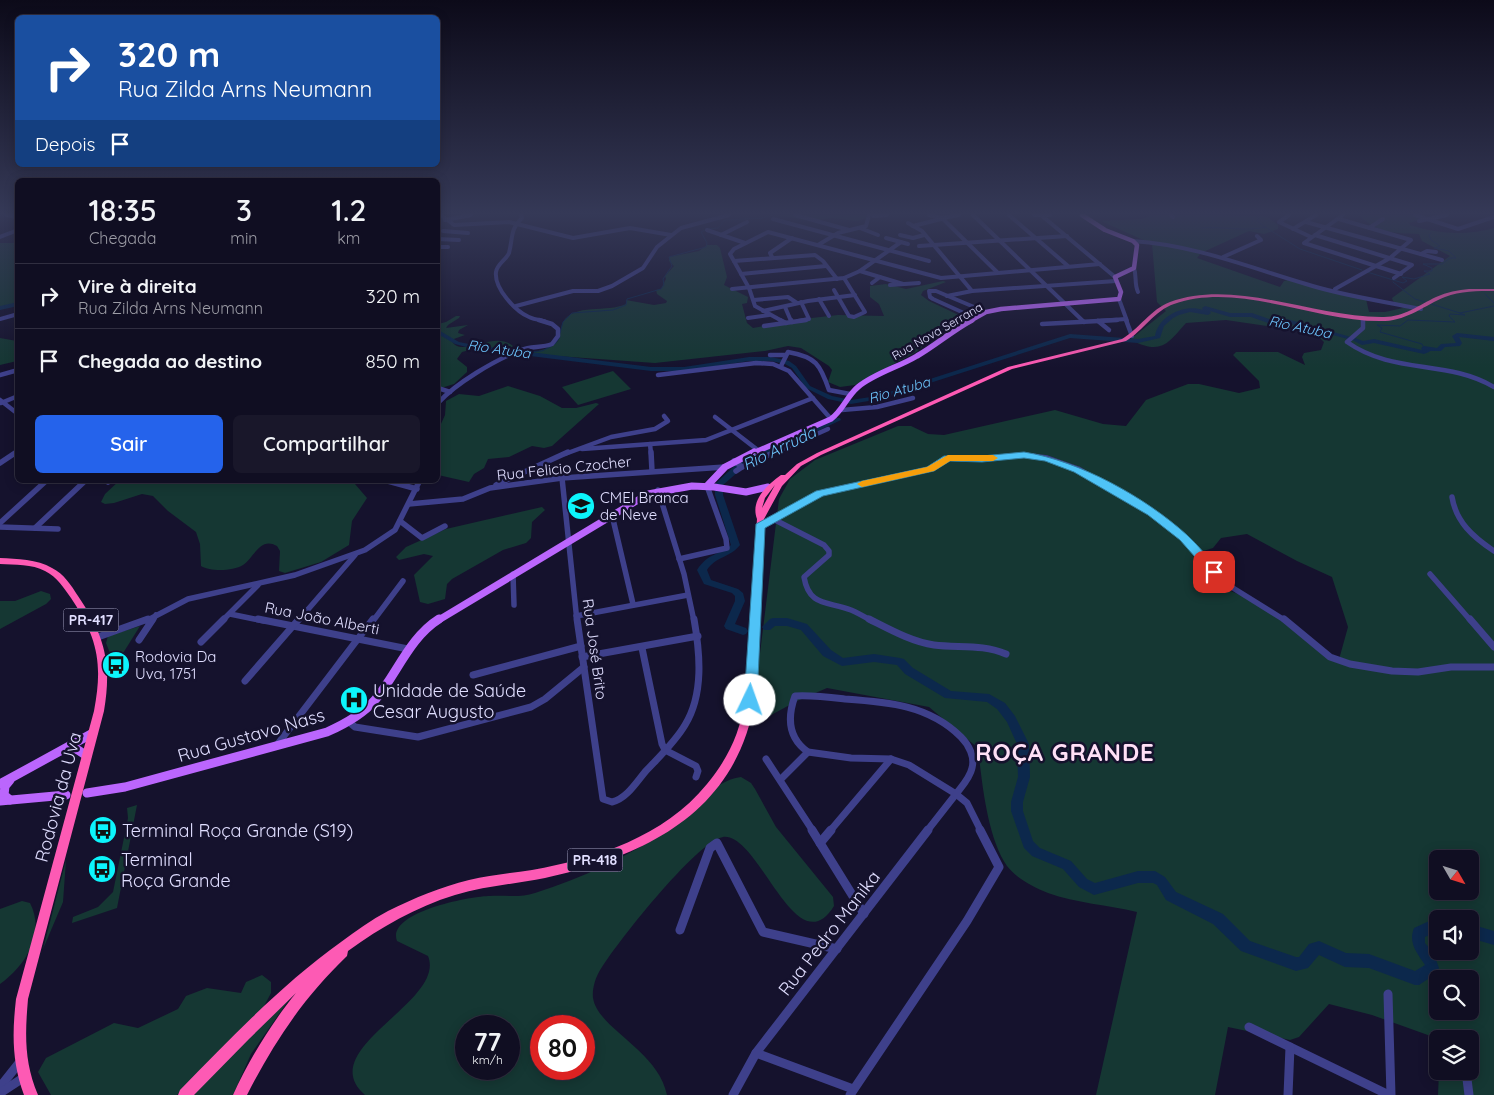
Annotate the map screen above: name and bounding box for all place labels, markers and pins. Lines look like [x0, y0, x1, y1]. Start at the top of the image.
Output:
place label: CMEI Branca de Neve [600, 488, 689, 524]
school or university icon: CMEI Branca de Neve [566, 491, 596, 521]
pin [1193, 551, 1235, 593]
place label: Rodovia Da Uva, 1751 [135, 647, 216, 683]
bus stop icon: Rodovia Da Uva, 1751 [101, 650, 131, 680]
place label: Unidade de Saúde Cesar Augusto [373, 679, 526, 723]
hospital icon: Unidade de Saúde Cesar Augusto [339, 685, 369, 715]
bus stop icon: Terminal Roça Grande (S19) [88, 815, 118, 845]
place label: Terminal Roça Grande (S19) [122, 819, 353, 842]
place label: Terminal Roça Grande [121, 848, 231, 892]
bus stop icon: Terminal Roça Grande [87, 854, 117, 884]

